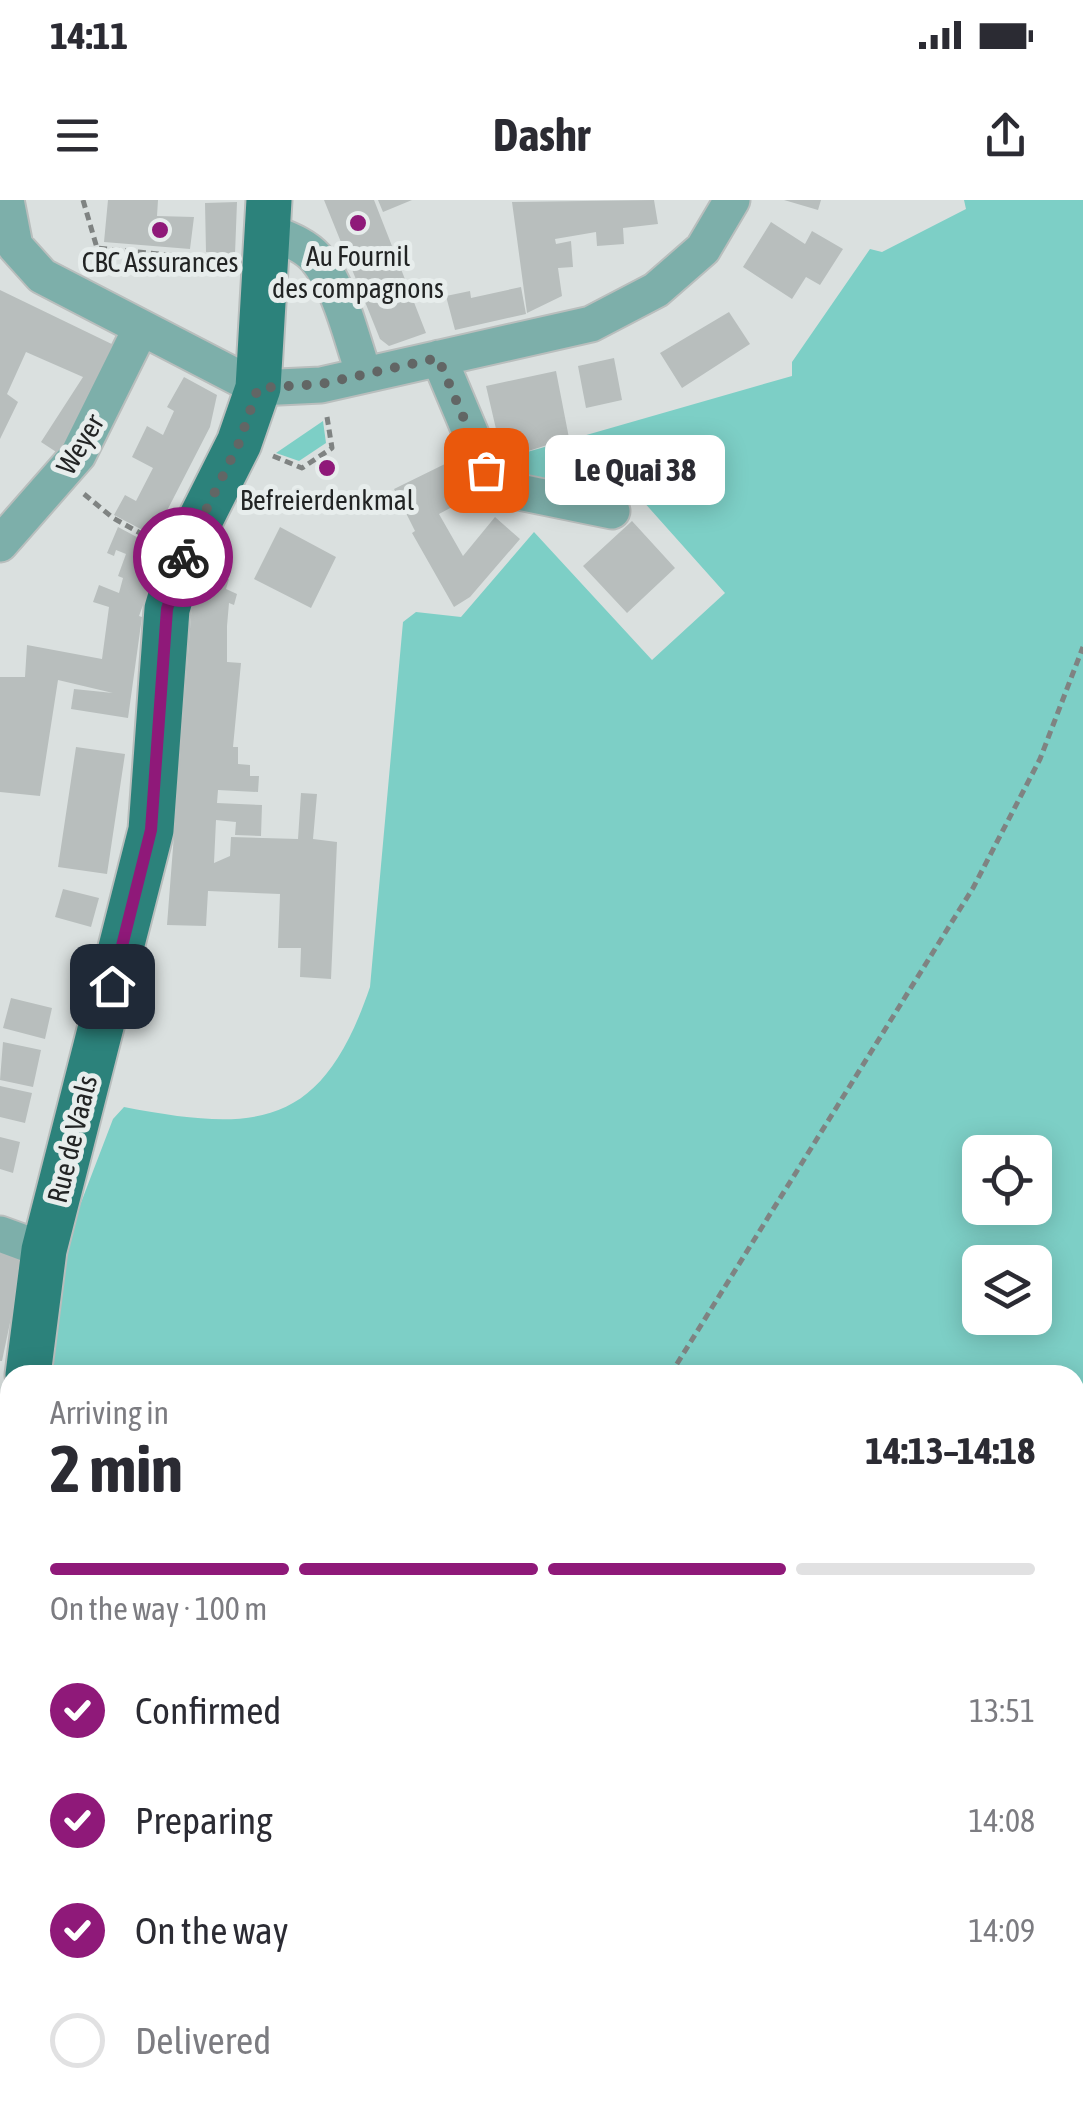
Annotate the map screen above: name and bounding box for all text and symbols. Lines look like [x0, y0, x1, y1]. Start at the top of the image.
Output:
text: 14:11 [50, 14, 128, 57]
icon: menu [50, 108, 105, 163]
icon: share [978, 108, 1033, 163]
text: Dashr [493, 109, 590, 161]
marker: Au Fournil des compagnons [347, 212, 369, 234]
marker: CBC Assurances [149, 219, 171, 241]
place label: Au Fournil des compagnons [272, 240, 444, 304]
place label: CBC Assurances [82, 246, 238, 278]
street label: Weyer [50, 408, 111, 480]
pin [444, 428, 529, 513]
callout: Le Quai 38 [546, 435, 726, 505]
icon: bag [459, 443, 514, 498]
text: Le Quai 38 [574, 451, 696, 488]
marker: Befreierdenkmal [316, 457, 338, 479]
place label: Befreierdenkmal [240, 484, 415, 516]
courier [133, 507, 233, 607]
icon: bike [156, 530, 211, 585]
pin [70, 944, 155, 1029]
icon: home [85, 959, 140, 1014]
street label: Rue de Vaals [41, 1072, 103, 1206]
map controls [962, 1135, 1052, 1335]
button: locate [962, 1135, 1052, 1225]
button: layers [962, 1245, 1052, 1335]
text: Arriving in [50, 1394, 169, 1431]
text: 14:13–14:18 [865, 1429, 1035, 1472]
text: 2 min [50, 1431, 183, 1506]
text: On the way · 100 m [50, 1590, 267, 1627]
icon: check [50, 1683, 105, 1738]
text: Confirmed [135, 1689, 281, 1732]
text: 13:51 [969, 1692, 1035, 1729]
icon: check [50, 1793, 105, 1848]
text: Preparing [135, 1799, 273, 1842]
text: 14:08 [969, 1802, 1035, 1839]
icon: check [50, 1903, 105, 1958]
text: On the way [135, 1909, 288, 1952]
text: 14:09 [969, 1912, 1035, 1949]
text: Delivered [135, 2019, 271, 2062]

